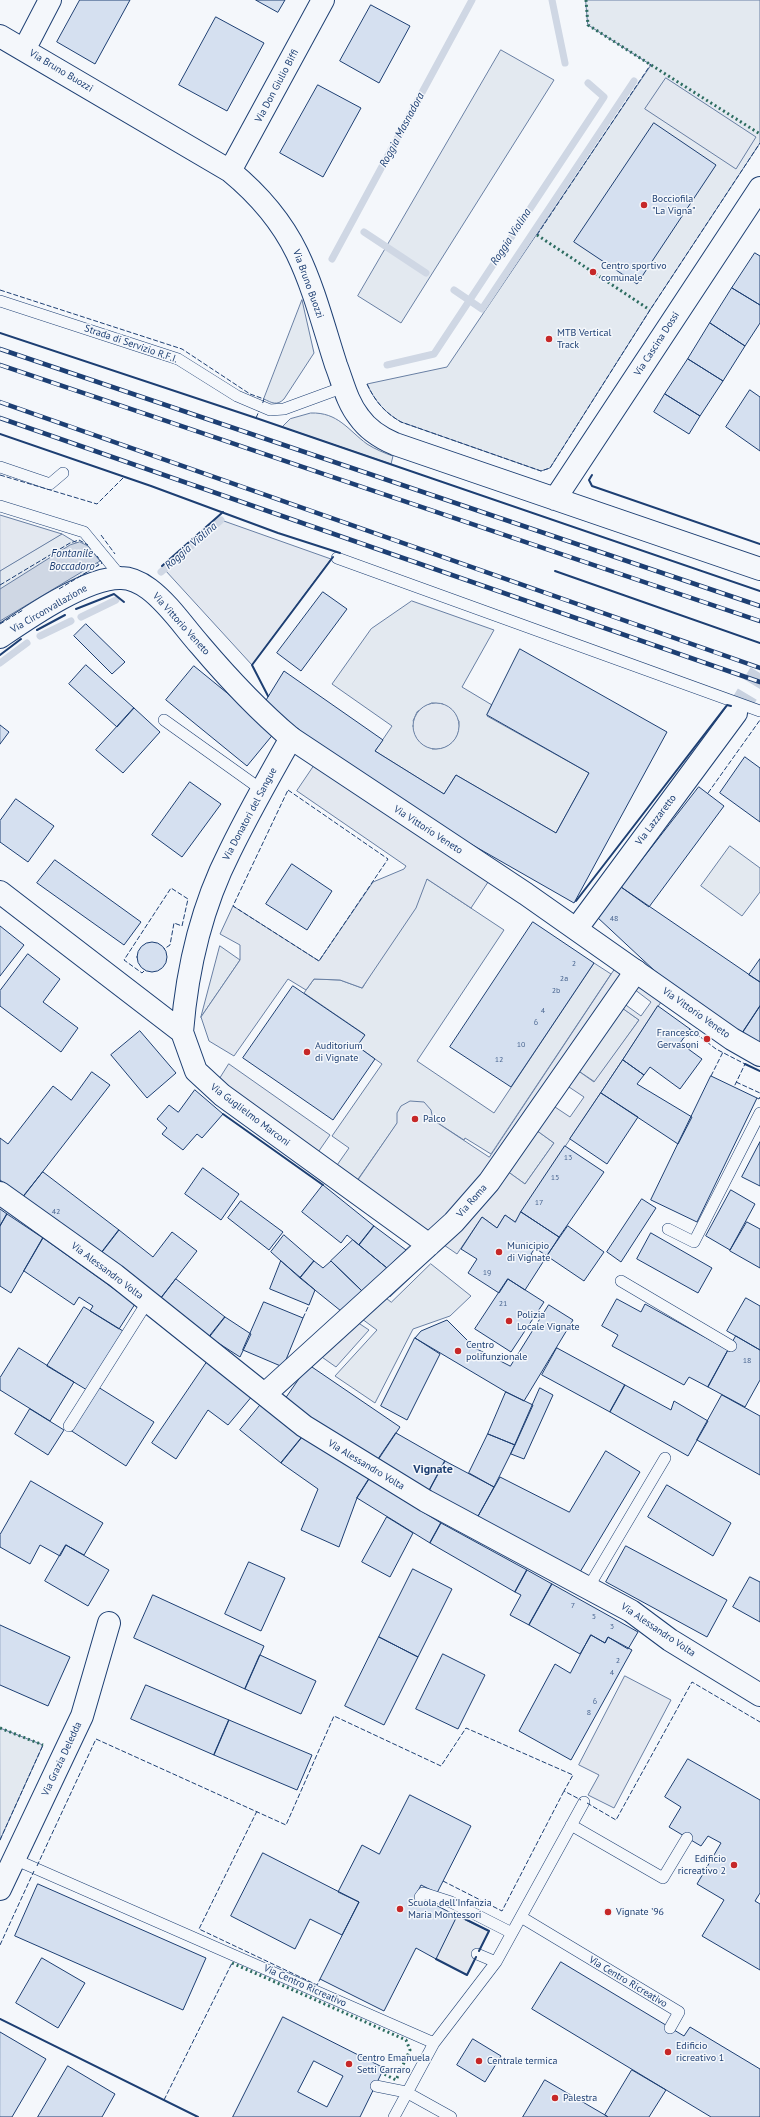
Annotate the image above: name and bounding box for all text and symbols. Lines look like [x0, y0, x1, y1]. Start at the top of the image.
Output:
street label: Via Bruno Buozzi [27, 47, 95, 95]
street label: Via Don Giulio Biffi [253, 47, 301, 125]
water label: Roggia Masnadora [377, 90, 427, 170]
place label: Bocciofila "La Vigna" [652, 193, 695, 216]
marker: Bocciofila "La Vigna" [639, 200, 649, 210]
water label: Roggia Violina [488, 206, 534, 268]
street label: Via Bruno Buozzi [290, 248, 326, 320]
place label: Centro sportivo comunale [601, 260, 667, 284]
marker: Centro sportivo comunale [588, 267, 598, 277]
street label: Via Cascina Dossi [632, 310, 682, 378]
street label: Strada di Servizio R.F.I. [83, 322, 179, 366]
place label: MTB Vertical Track [557, 327, 611, 350]
marker: MTB Vertical Track [544, 334, 554, 344]
water label: Roggia Violina [162, 520, 220, 572]
water label: Fontanile Boccadoro [49, 547, 95, 573]
street label: Via Circonvallazione [9, 582, 89, 636]
street label: Via Vittorio Veneto [150, 590, 212, 658]
street label: Via Donatori del Sangue [220, 766, 280, 862]
street label: Via Lazzaretto [633, 792, 679, 848]
street label: Via Vittorio Veneto [391, 803, 465, 857]
house number: 48 [610, 914, 618, 924]
house number: 2 [572, 959, 576, 969]
house number: 2a [560, 974, 568, 984]
street label: Via Vittorio Veneto [660, 985, 732, 1041]
house number: 2b [552, 986, 560, 996]
house number: 4 [541, 1006, 545, 1016]
house number: 6 [534, 1018, 538, 1028]
place label: Francesco Gervasoni [657, 1027, 699, 1050]
marker: Francesco Gervasoni [702, 1034, 712, 1044]
place label: Auditorium di Vignate [315, 1040, 363, 1064]
house number: 10 [517, 1040, 525, 1050]
marker: Auditorium di Vignate [302, 1047, 312, 1057]
house number: 12 [495, 1055, 503, 1065]
street label: Via Guglielmo Marconi [208, 1081, 292, 1149]
place label: Palco [423, 1113, 446, 1125]
marker: Palco [410, 1114, 420, 1124]
house number: 13 [564, 1153, 572, 1163]
house number: 15 [551, 1173, 559, 1183]
street label: Via Roma [454, 1182, 490, 1220]
house number: 17 [535, 1198, 543, 1208]
house number: 42 [52, 1207, 60, 1217]
street label: Via Alessandro Volta [69, 1240, 145, 1302]
place label: Municipio di Vignate [507, 1240, 550, 1264]
marker: Municipio di Vignate [494, 1247, 504, 1257]
house number: 19 [483, 1268, 491, 1278]
house number: 21 [499, 1299, 507, 1309]
place label: Polizia Locale Vignate [517, 1309, 580, 1332]
marker: Polizia Locale Vignate [504, 1316, 514, 1326]
place label: Centro polifunzionale [466, 1339, 527, 1362]
marker: Centro polifunzionale [453, 1346, 463, 1356]
house number: 18 [743, 1356, 751, 1366]
street label: Via Alessandro Volta [326, 1437, 406, 1493]
district label: Vignate [413, 1463, 453, 1477]
house number: 7 [571, 1601, 575, 1611]
street label: Via Alessandro Volta [618, 1601, 698, 1659]
house number: 5 [592, 1612, 596, 1622]
house number: 3 [610, 1622, 614, 1632]
house number: 2 [616, 1656, 620, 1666]
house number: 4 [610, 1668, 614, 1678]
house number: 6 [593, 1697, 597, 1707]
house number: 8 [587, 1708, 591, 1718]
street label: Via Grazia Deledda [40, 1720, 84, 1798]
place label: Edificio ricreativo 2 [678, 1853, 726, 1876]
marker: Edificio ricreativo 2 [729, 1860, 739, 1870]
place label: Scuola dell'Infanzia Maria Montessori [408, 1897, 492, 1920]
marker: Scuola dell'Infanzia Maria Montessori [395, 1904, 405, 1914]
place label: Vignate ’96 [616, 1906, 664, 1918]
marker: Vignate ’96 [603, 1907, 613, 1917]
street label: Via Centro Ricreativo [587, 1954, 669, 2010]
street label: Via Centro Ricreativo [262, 1962, 348, 2010]
place label: Edificio ricreativo 1 [676, 2040, 724, 2064]
marker: Edificio ricreativo 1 [663, 2047, 673, 2057]
place label: Centro Emanuela Setti Carraro [357, 2052, 430, 2076]
place label: Centrale termica [487, 2055, 557, 2067]
marker: Centrale termica [474, 2056, 484, 2066]
marker: Centro Emanuela Setti Carraro [344, 2059, 354, 2069]
place label: Palestra [563, 2092, 597, 2104]
marker: Palestra [550, 2093, 560, 2103]

